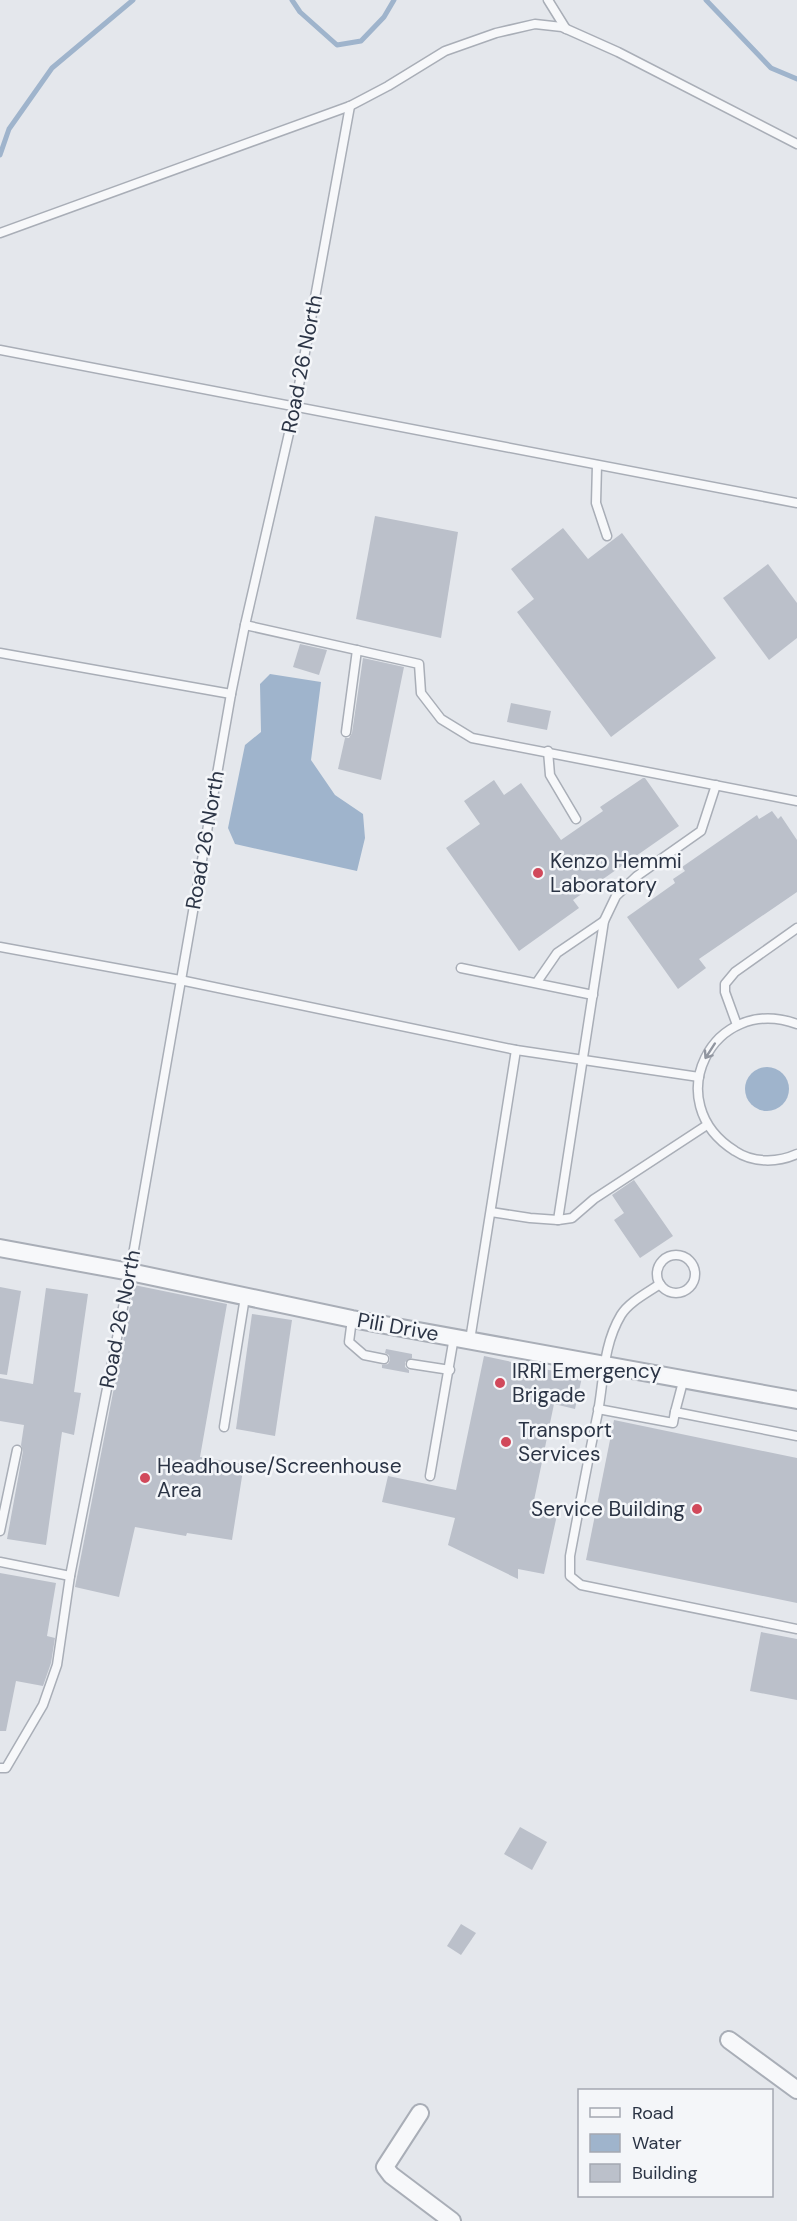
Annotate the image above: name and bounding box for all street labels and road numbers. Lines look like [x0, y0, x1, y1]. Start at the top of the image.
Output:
street label: Road 26 North [275, 292, 329, 436]
street label: Road 26 North [179, 768, 231, 912]
street label: Road 26 North [93, 1247, 147, 1391]
street label: Pili Drive [355, 1306, 441, 1348]

